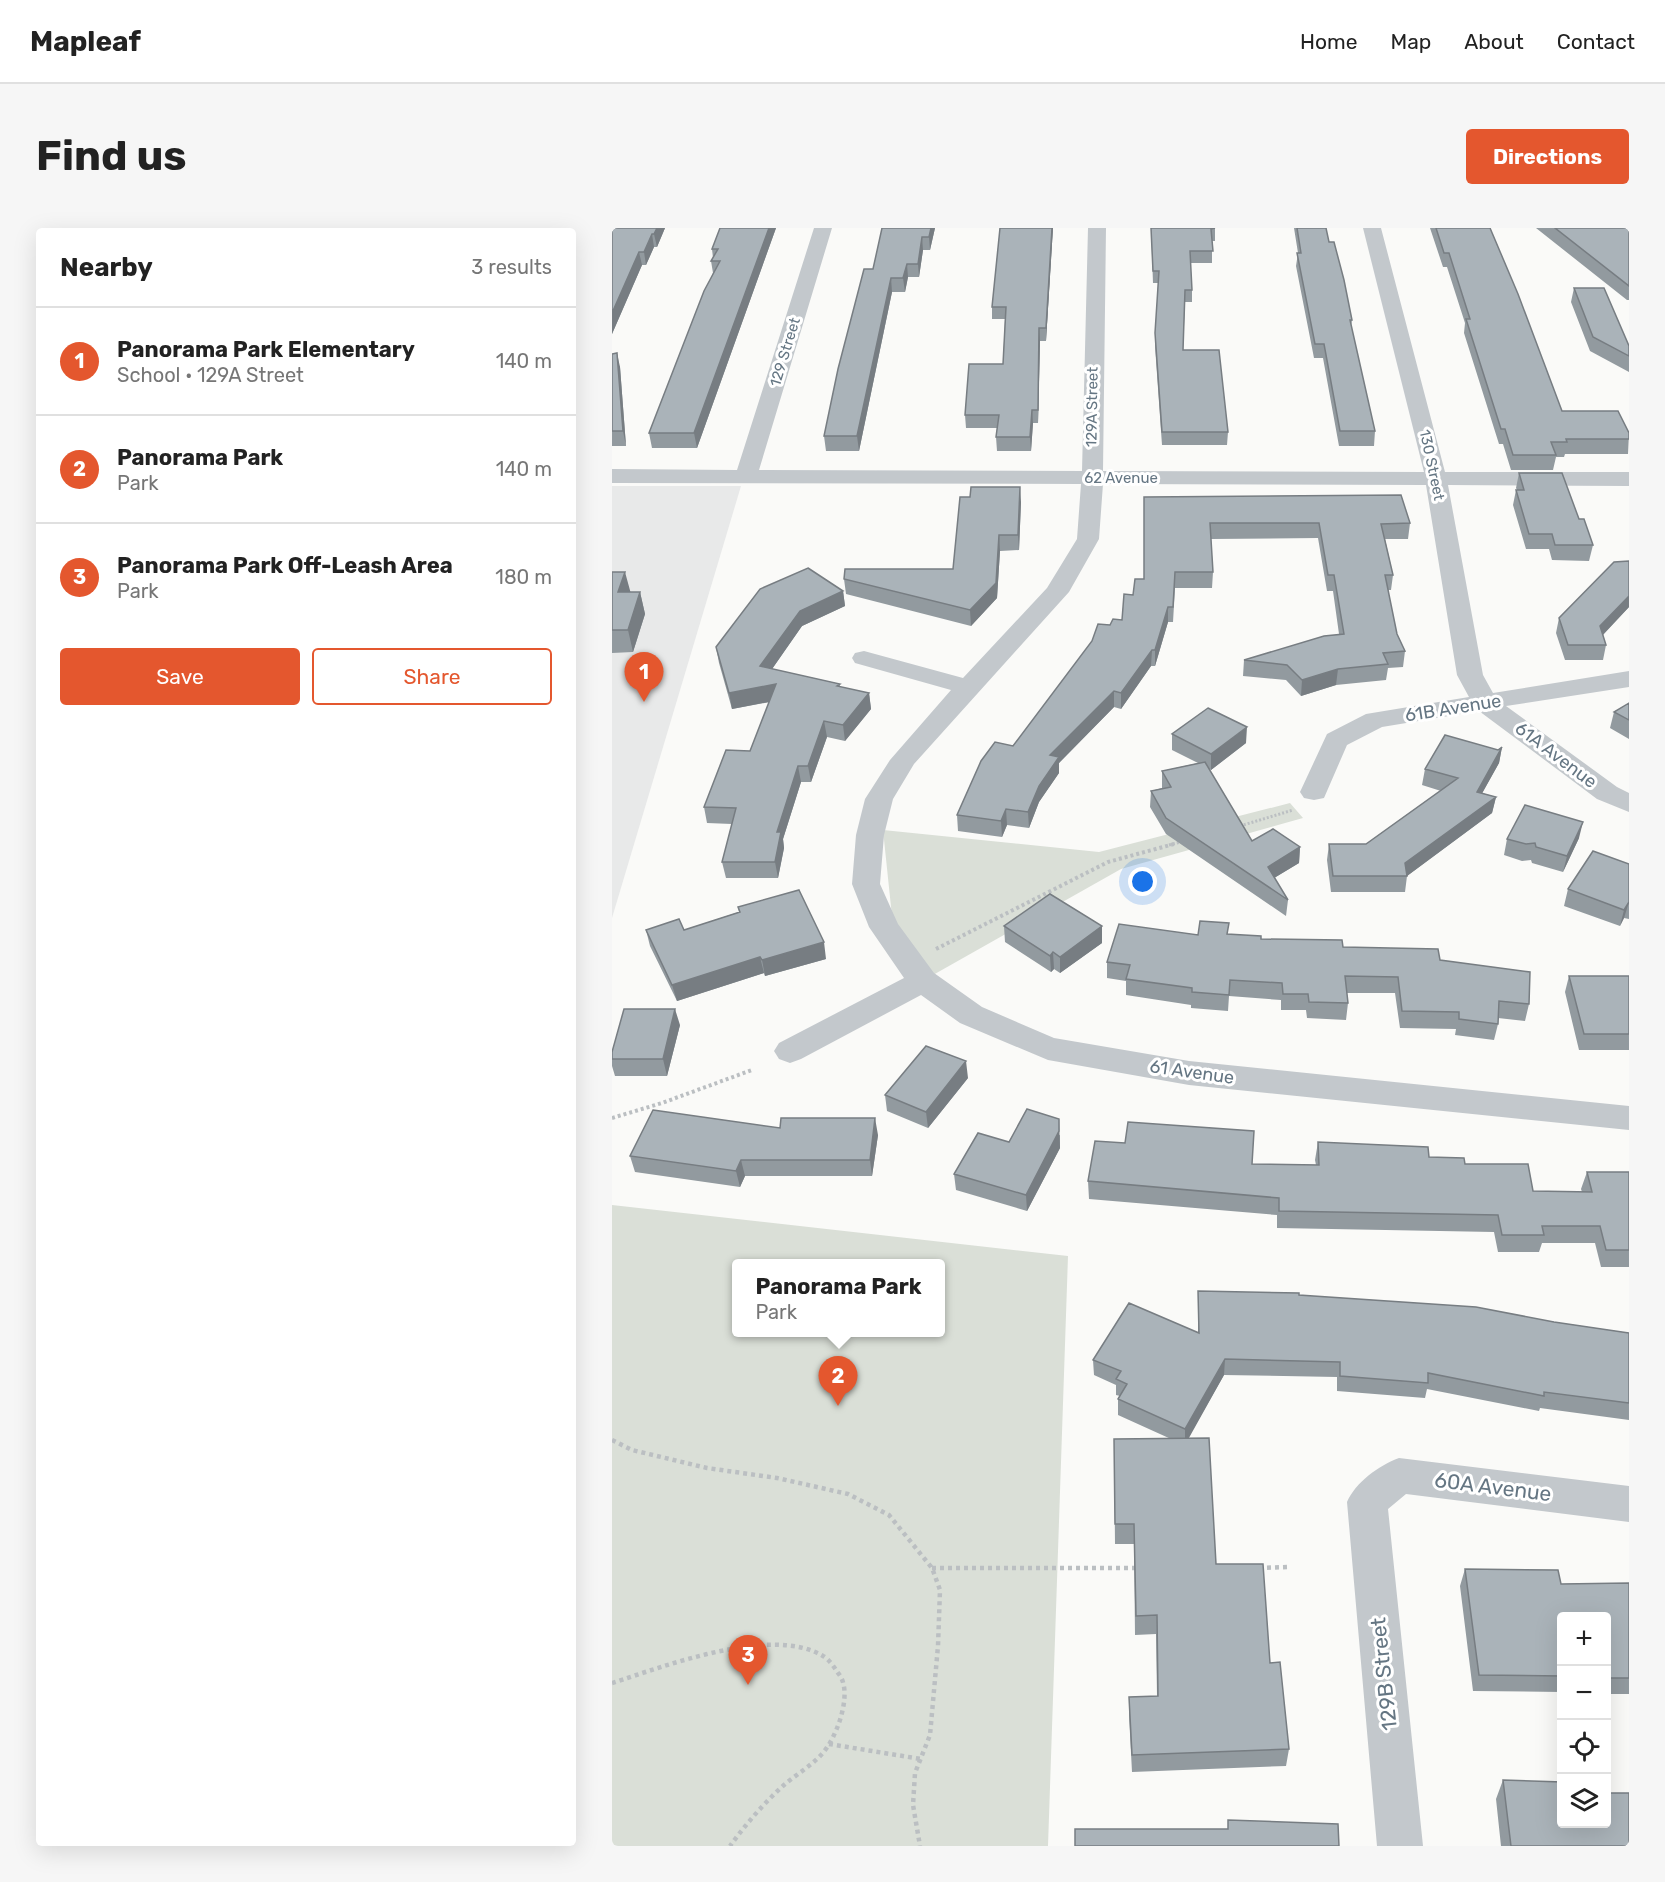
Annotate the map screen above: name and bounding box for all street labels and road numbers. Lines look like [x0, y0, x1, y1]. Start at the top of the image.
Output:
street label: 129 Street [766, 315, 804, 389]
street label: 129A Street [1082, 367, 1102, 447]
street label: 130 Street [1416, 428, 1448, 502]
street label: 62 Avenue [1084, 469, 1158, 487]
street label: 61B Avenue [1403, 690, 1503, 726]
street label: 61A Avenue [1511, 717, 1601, 793]
street label: 61 Avenue [1148, 1055, 1236, 1089]
street label: 60A Avenue [1433, 1467, 1553, 1506]
street label: 129B Street [1365, 1616, 1402, 1732]

